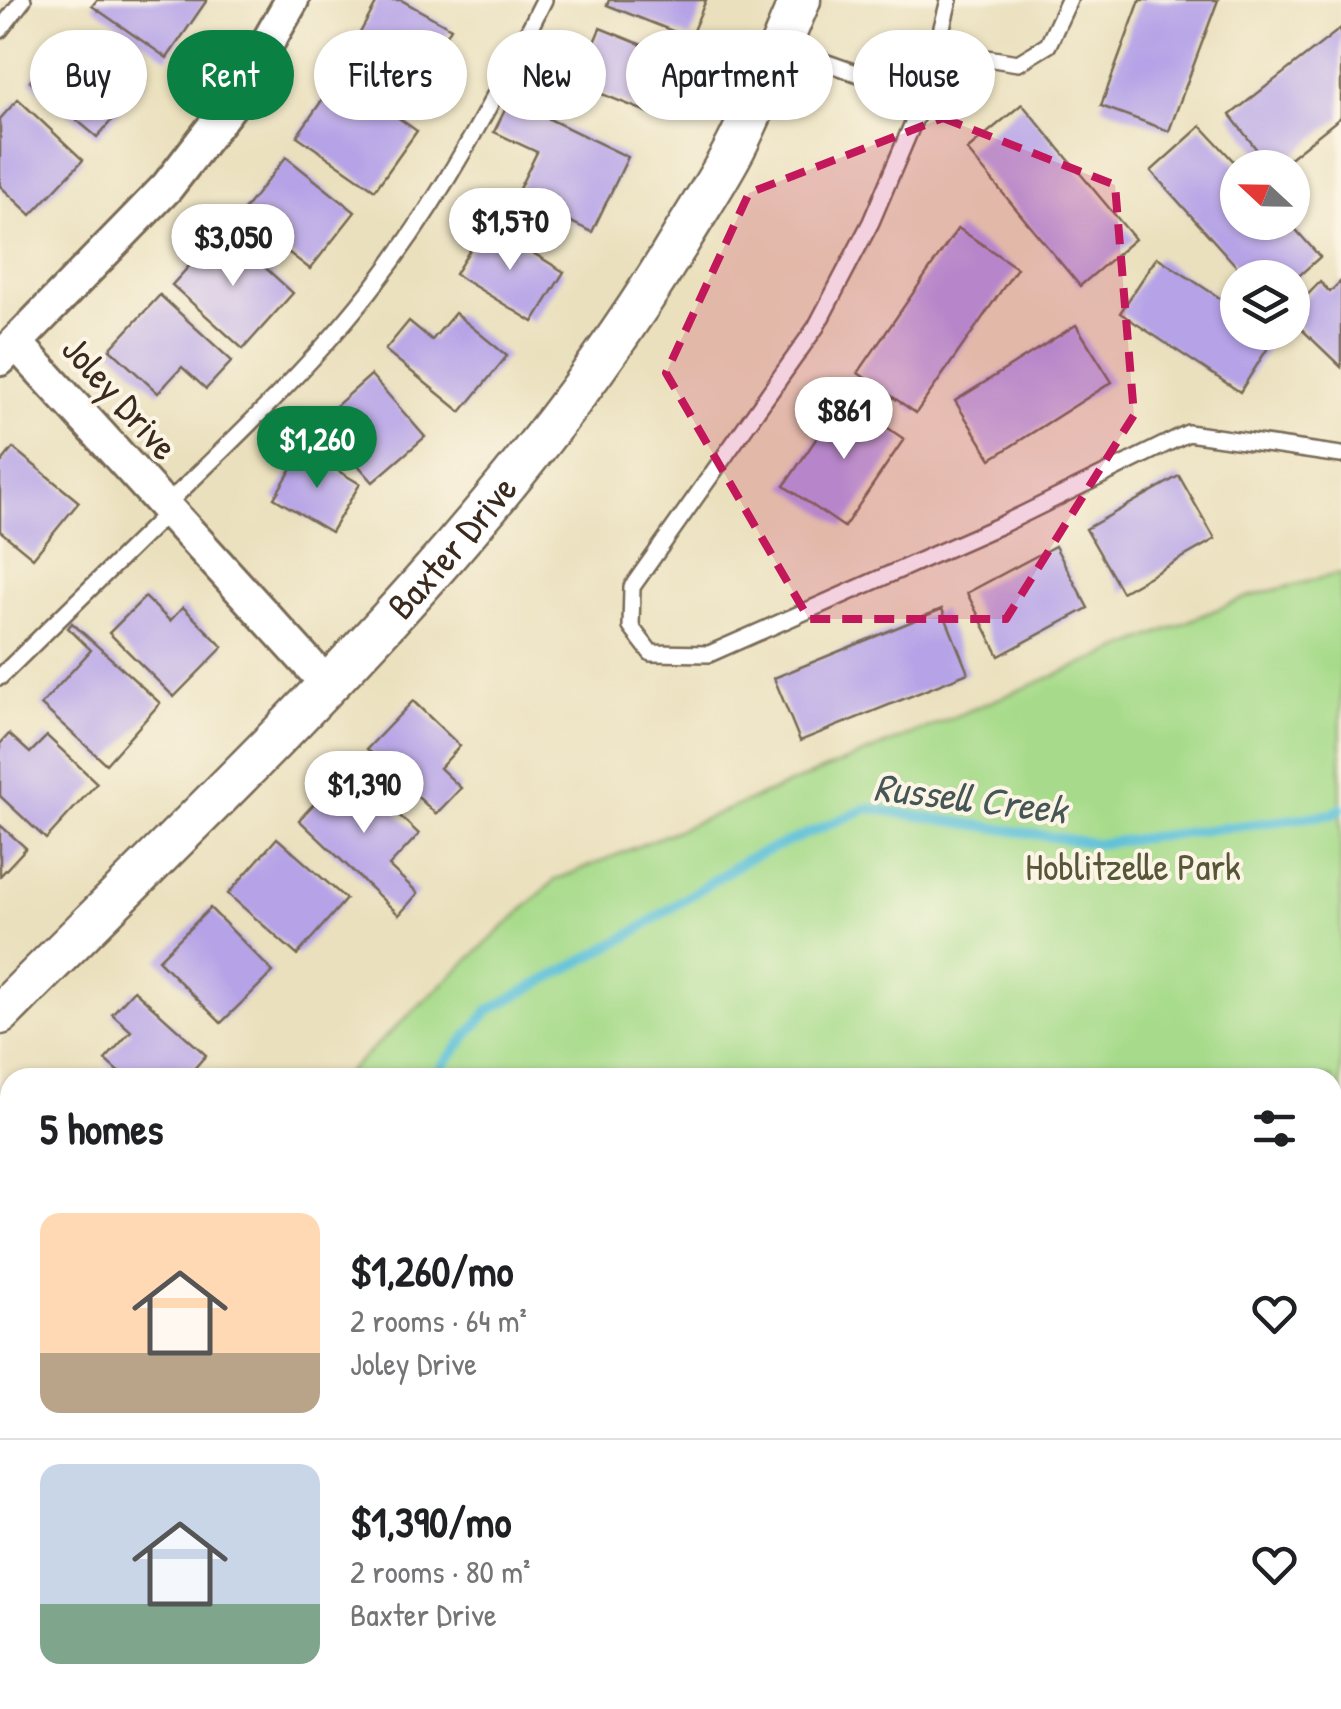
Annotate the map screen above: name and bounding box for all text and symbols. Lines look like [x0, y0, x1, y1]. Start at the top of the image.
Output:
chip: Buy [30, 30, 147, 120]
chip: Rent [167, 30, 294, 120]
chip: Filters [314, 30, 467, 120]
chip: New [487, 30, 606, 120]
chip: Apartment [626, 30, 833, 120]
chip: House [853, 30, 995, 120]
north arrow [1220, 150, 1310, 240]
map controls [1220, 150, 1310, 350]
pin: $1,570 [429, 188, 591, 273]
text: $1,570 [471, 199, 549, 242]
pin: $3,050 [152, 204, 314, 289]
text: $3,050 [193, 215, 273, 258]
button: layers [1220, 260, 1310, 350]
street label: Joley Drive [51, 324, 191, 471]
pin: $861 [785, 377, 903, 462]
text: $861 [817, 388, 871, 431]
pin: $1,260 [236, 406, 398, 491]
text: $1,260 [279, 417, 355, 460]
street label: Baxter Drive [375, 464, 528, 630]
pin: $1,390 [283, 751, 445, 836]
water label: Russell Creek [871, 758, 1073, 836]
text: $1,390 [327, 762, 401, 805]
park label: Hoblitzelle Park [1025, 840, 1241, 892]
text: 5 homes [40, 1100, 163, 1157]
icon: filters [1247, 1101, 1302, 1156]
text: $1,260/mo [350, 1242, 514, 1299]
icon: home [120, 1253, 240, 1373]
icon: heart [1247, 1286, 1302, 1341]
text: 2 rooms · 64 m² [350, 1299, 527, 1342]
text: Joley Drive [350, 1342, 477, 1385]
text: $1,390/mo [350, 1493, 511, 1550]
icon: home [120, 1504, 240, 1624]
icon: heart [1247, 1537, 1302, 1592]
text: 2 rooms · 80 m² [350, 1550, 530, 1593]
text: Baxter Drive [350, 1593, 497, 1636]

